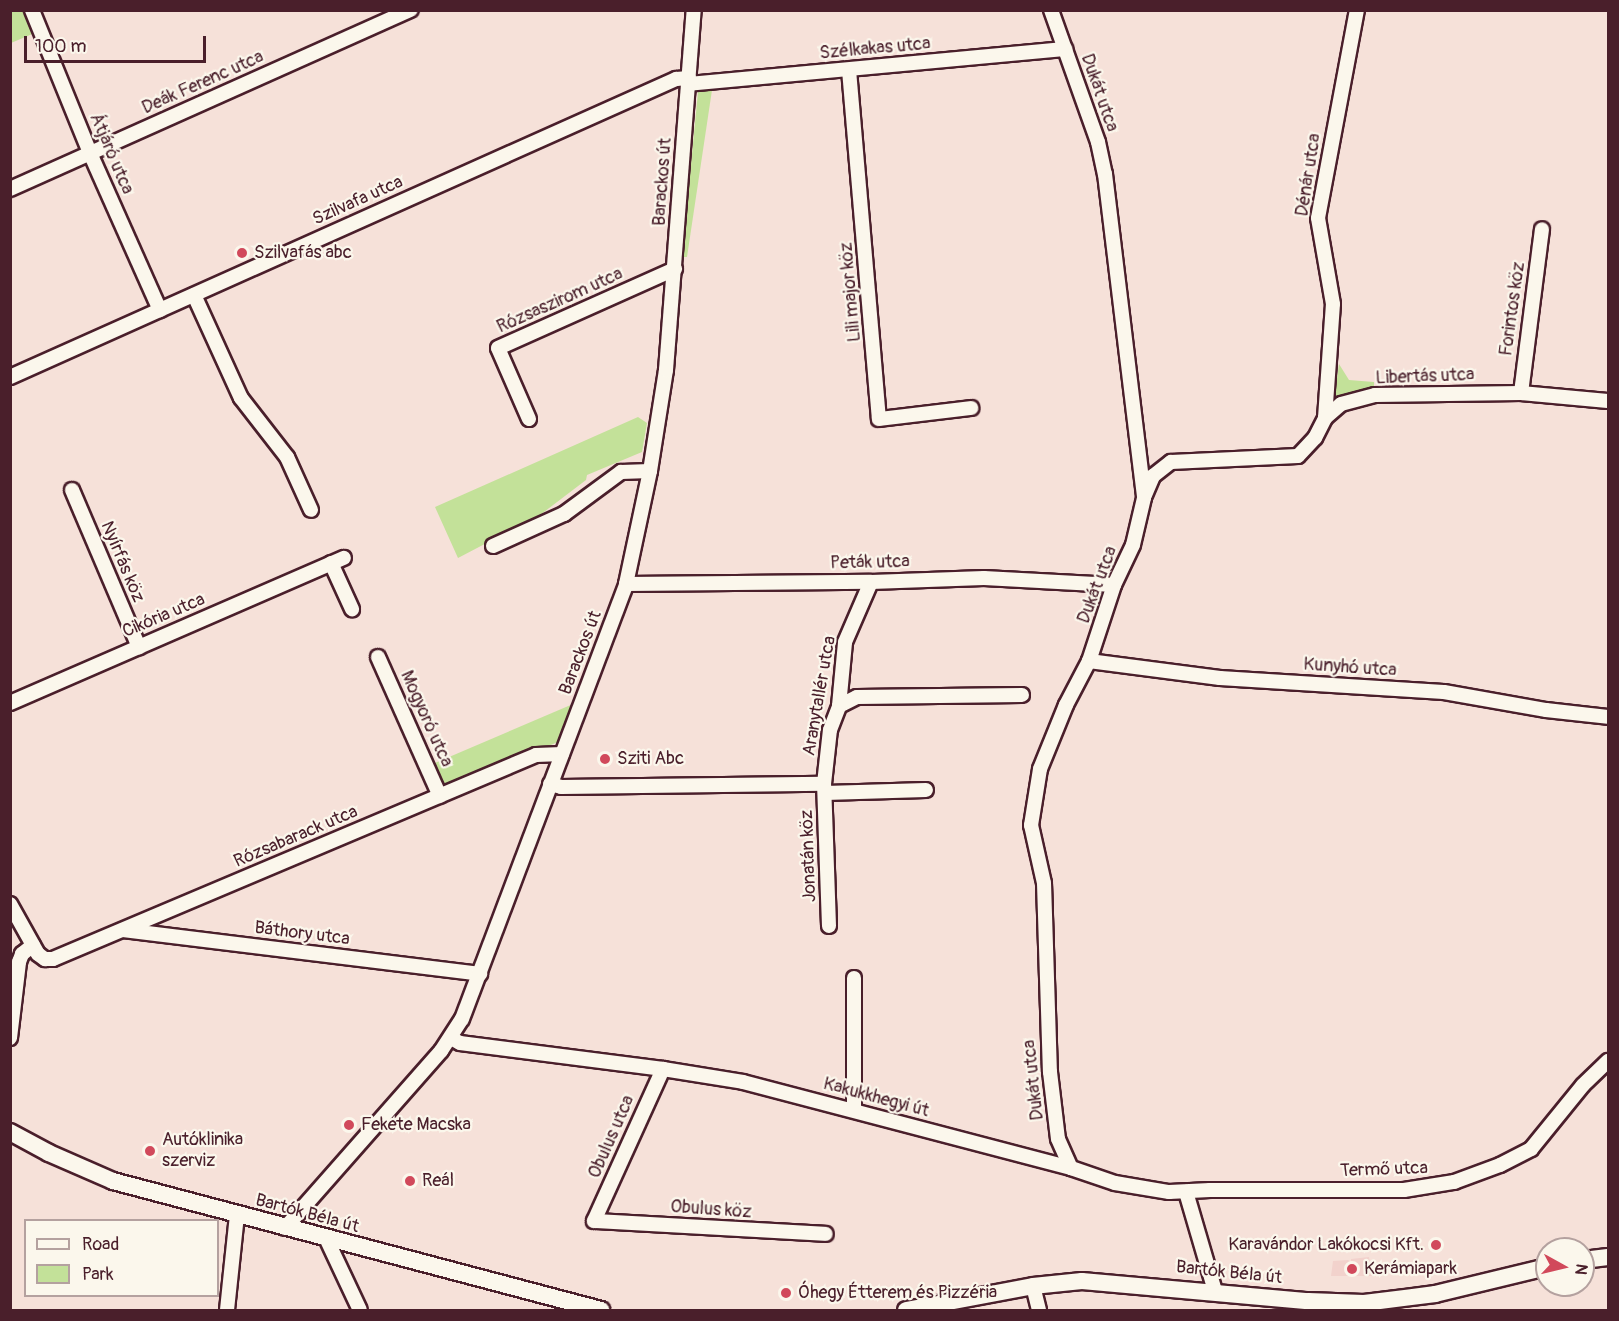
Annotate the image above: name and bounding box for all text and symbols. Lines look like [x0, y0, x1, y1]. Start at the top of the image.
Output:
scale bar [27, 24, 208, 62]
street label: Szélkakas utca [819, 33, 931, 65]
text: 100 m [35, 35, 87, 58]
street label: Deák Ferenc utca [139, 47, 267, 119]
street label: Dukát utca [1076, 51, 1122, 135]
street label: Átjáró utca [84, 110, 138, 198]
street label: Dénár utca [1292, 132, 1326, 218]
street label: Barackos út [649, 137, 677, 227]
street label: Szilvafa utca [310, 172, 406, 230]
street label: Lili major köz [836, 241, 866, 343]
place label: Szilvafás abc [254, 242, 352, 264]
marker: Szilvafás abc [235, 246, 249, 260]
street label: Forintos köz [1496, 261, 1530, 357]
street label: Rózsaszirom utca [494, 264, 626, 338]
street label: Libertás utca [1375, 364, 1475, 390]
street label: Nyírfás köz [95, 518, 149, 606]
street label: Dukát utca [1073, 543, 1123, 627]
street label: Peták utca [830, 552, 910, 574]
street label: Cikória utca [120, 589, 208, 643]
street label: Barackos út [555, 608, 607, 698]
street label: Aranytallér utca [799, 634, 841, 758]
street label: Kunyhó utca [1303, 654, 1397, 682]
street label: Mogyoró utca [395, 668, 457, 770]
place label: Sziti Abc [617, 748, 684, 770]
marker: Sziti Abc [598, 752, 612, 766]
street label: Rózsabarack utca [231, 801, 361, 873]
street label: Jonatán köz [797, 809, 821, 903]
street label: Báthory utca [253, 917, 351, 951]
street label: Dukát utca [1019, 1039, 1049, 1121]
street label: Kakukkhegyi út [821, 1074, 931, 1122]
street label: Obulus utca [584, 1092, 640, 1182]
place label: Fekete Macska [361, 1114, 471, 1136]
marker: Fekete Macska [342, 1118, 356, 1132]
place label: Autóklinika szerviz [162, 1130, 243, 1172]
marker: Autóklinika szerviz [143, 1144, 157, 1158]
street label: Termő utca [1340, 1158, 1428, 1182]
place label: Reál [422, 1170, 454, 1192]
marker: Reál [403, 1174, 417, 1188]
street label: Bartók Béla út [253, 1190, 361, 1238]
street label: Obulus köz [670, 1196, 752, 1224]
legend [24, 1219, 219, 1297]
text: Road [82, 1233, 119, 1256]
place label: Karavándor Lakókocsi Kft. [1228, 1234, 1424, 1256]
north arrow [1535, 1237, 1595, 1297]
marker: Karavándor Lakókocsi Kft. [1429, 1238, 1443, 1252]
street label: Bartók Béla út [1175, 1257, 1283, 1289]
place label: Kerámiapark [1364, 1258, 1457, 1280]
marker: Kerámiapark [1345, 1262, 1359, 1276]
text: N [1570, 1262, 1592, 1276]
text: Park [82, 1263, 114, 1286]
place label: Óhegy Étterem és Pizzéria [798, 1282, 997, 1304]
marker: Óhegy Étterem és Pizzéria [779, 1286, 793, 1300]

